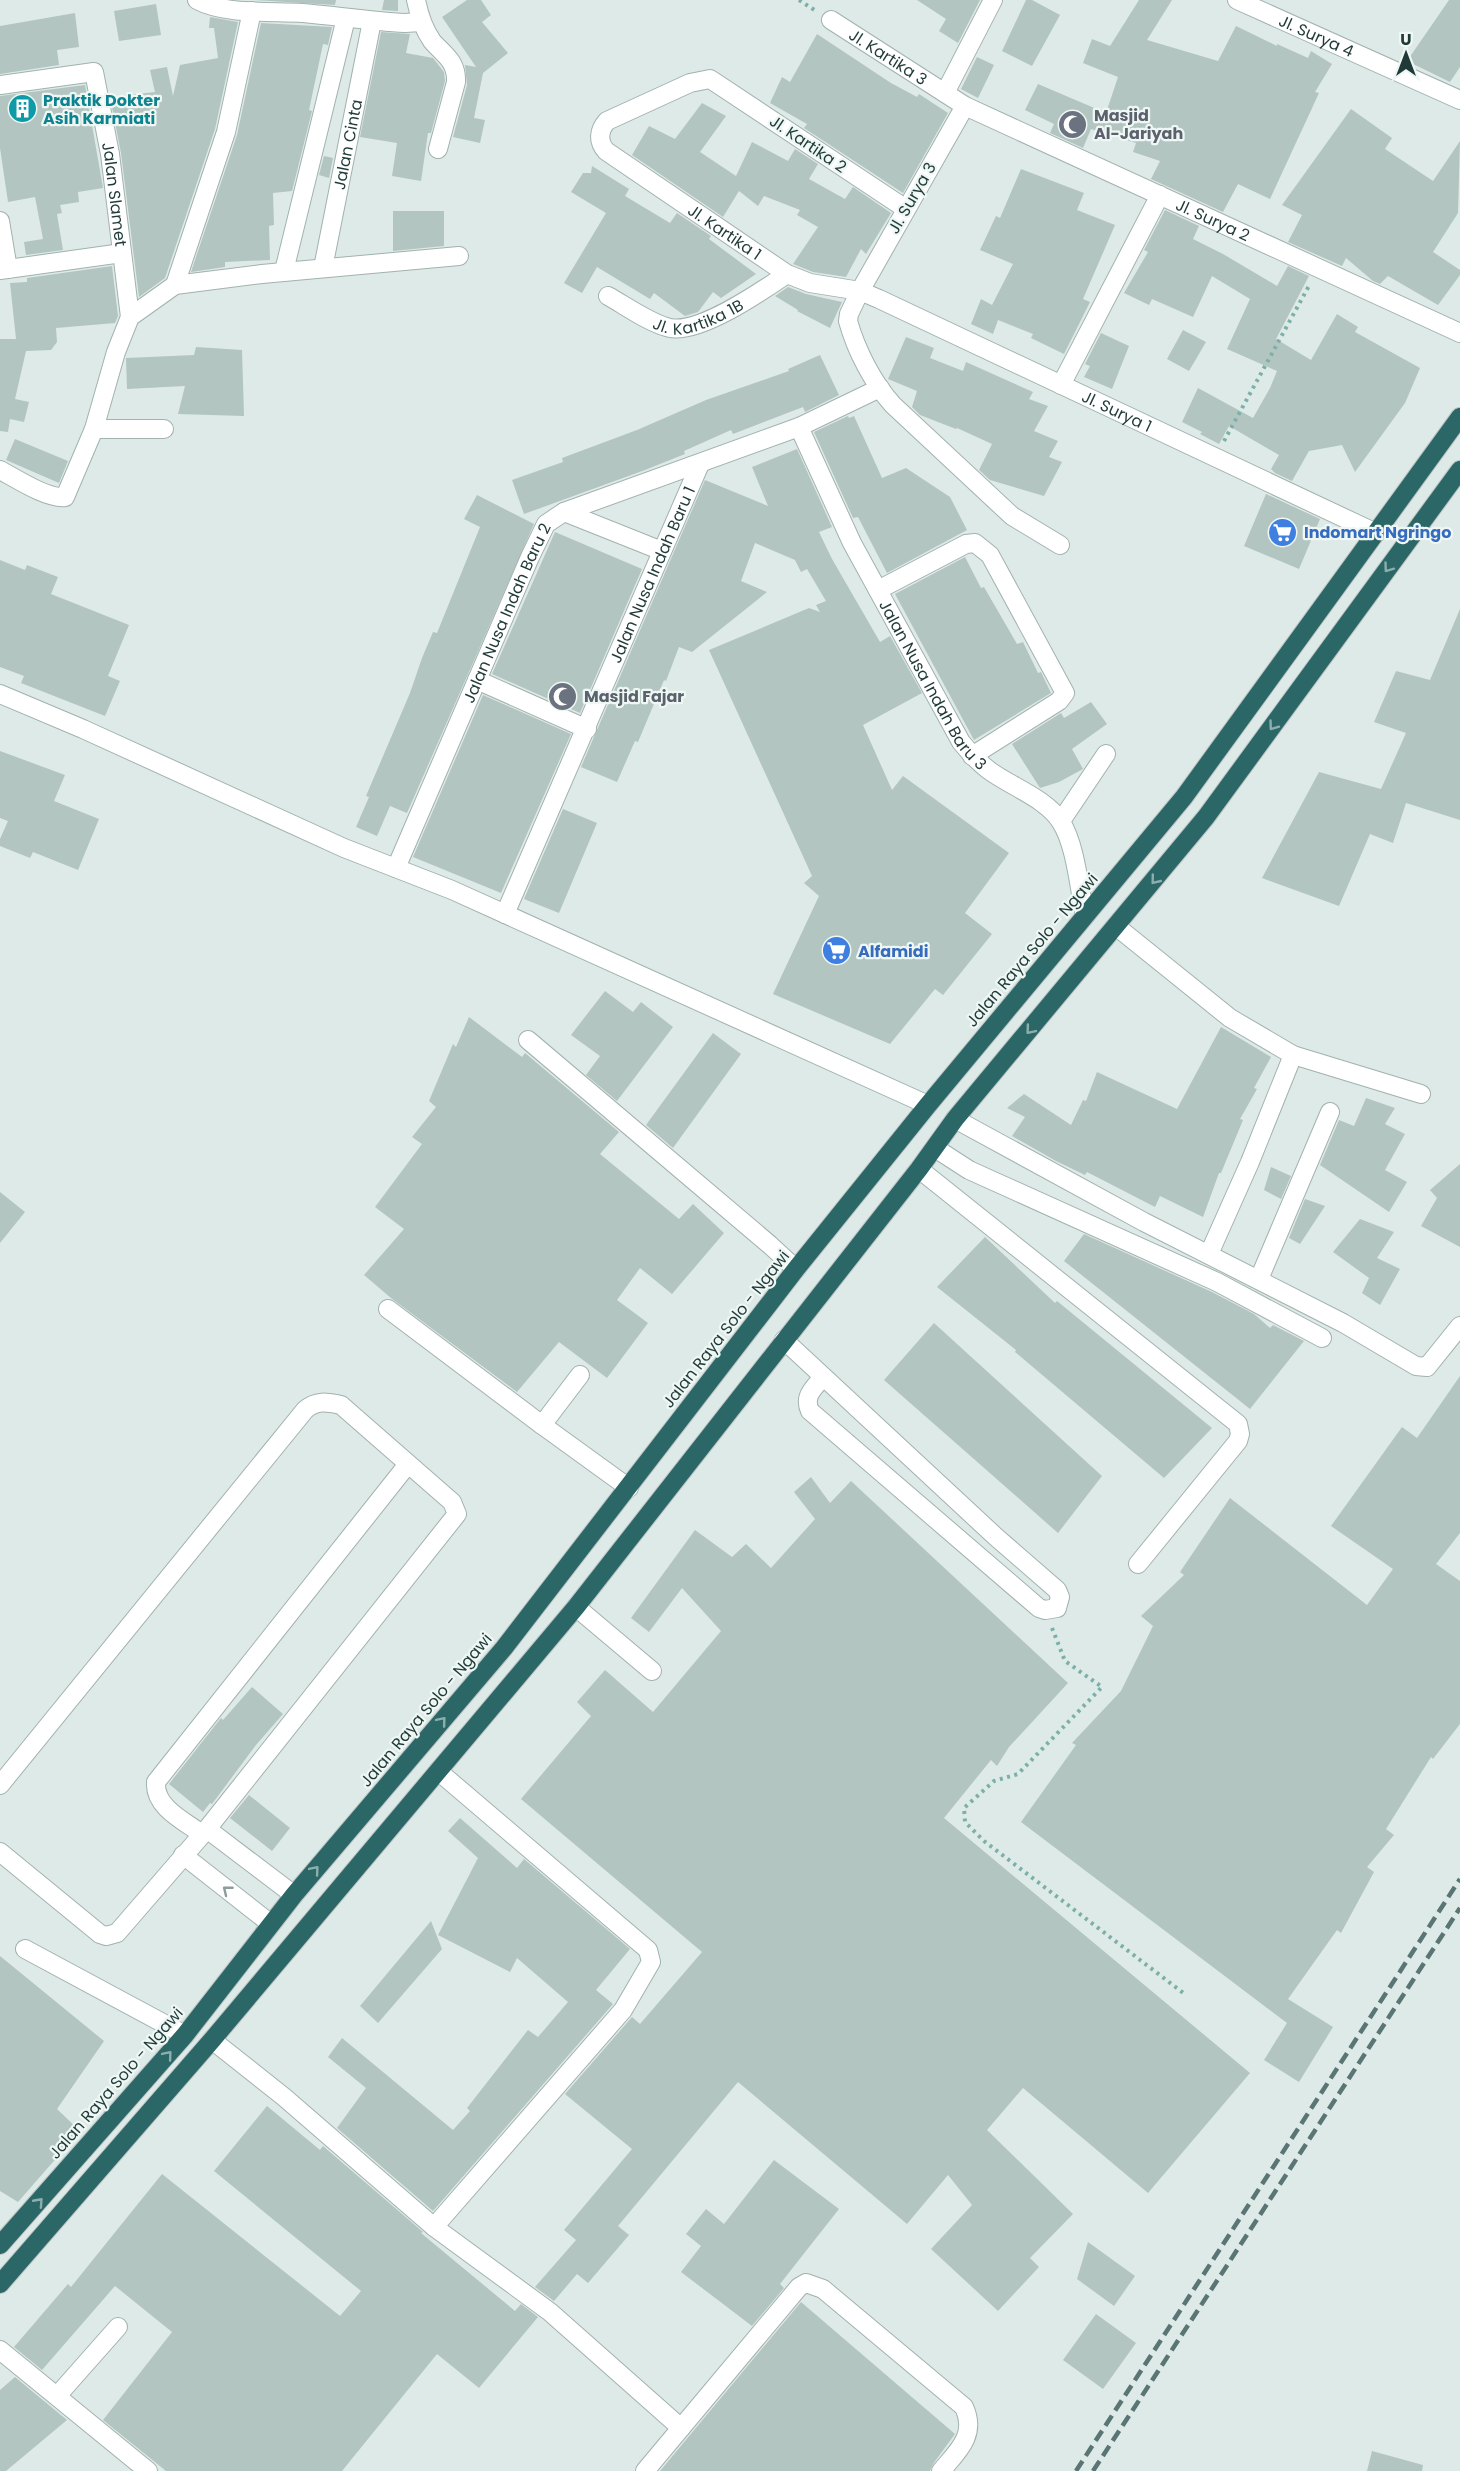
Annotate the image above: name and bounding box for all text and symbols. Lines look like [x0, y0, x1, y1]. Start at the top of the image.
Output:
street label: Jl. Surya 4 [1275, 9, 1358, 62]
street label: Jl. Kartika 3 [845, 23, 932, 90]
north arrow [1376, 24, 1436, 84]
text: U [1400, 28, 1412, 51]
place label: Praktik Dokter Asih Karmiati [43, 89, 160, 130]
building icon: Praktik Dokter Asih Karmiati [6, 93, 38, 125]
street label: Jalan Cinta [327, 97, 368, 192]
place label: Masjid Al-Jariyah [1094, 104, 1183, 145]
mosque icon: Masjid Al-Jariyah [1057, 108, 1089, 140]
street label: Jl. Kartika 2 [765, 110, 851, 178]
street label: Jalan Slamet [96, 140, 133, 248]
street label: Jl. Surya 3 [882, 158, 942, 238]
street label: Jl. Surya 2 [1172, 193, 1254, 247]
street label: Jl. Kartika 1 [683, 199, 766, 265]
street label: Jl. Kartika 1B [649, 293, 748, 340]
street label: Jl. Surya 1 [1078, 385, 1156, 437]
street label: Jalan Nusa Indah Baru 1 [604, 483, 700, 666]
supermarket icon: Indomart Ngringo [1267, 516, 1299, 548]
street label: Jalan Nusa Indah Baru 2 [457, 519, 556, 706]
place label: Indomart Ngringo [1304, 521, 1451, 544]
one-way arrow [1385, 562, 1396, 573]
street label: Jalan Nusa Indah Baru 3 [874, 596, 992, 775]
mosque icon: Masjid Fajar [547, 680, 579, 712]
place label: Masjid Fajar [584, 685, 684, 708]
one-way arrow [1270, 719, 1281, 730]
street label: Jalan Raya Solo - Ngawi [961, 868, 1103, 1032]
one-way arrow [1151, 874, 1162, 885]
supermarket icon: Alfamidi [821, 935, 853, 967]
place label: Alfamidi [858, 940, 928, 963]
one-way arrow [1026, 1023, 1037, 1034]
street label: Jalan Raya Solo - Ngawi [657, 1245, 795, 1413]
street label: Jalan Raya Solo - Ngawi [355, 1628, 497, 1792]
one-way arrow [434, 1717, 445, 1728]
one-way arrow [308, 1866, 319, 1877]
one-way arrow [222, 1886, 233, 1897]
street label: Jalan Raya Solo - Ngawi [44, 2002, 188, 2164]
one-way arrow [161, 2051, 172, 2062]
one-way arrow [32, 2198, 43, 2209]

